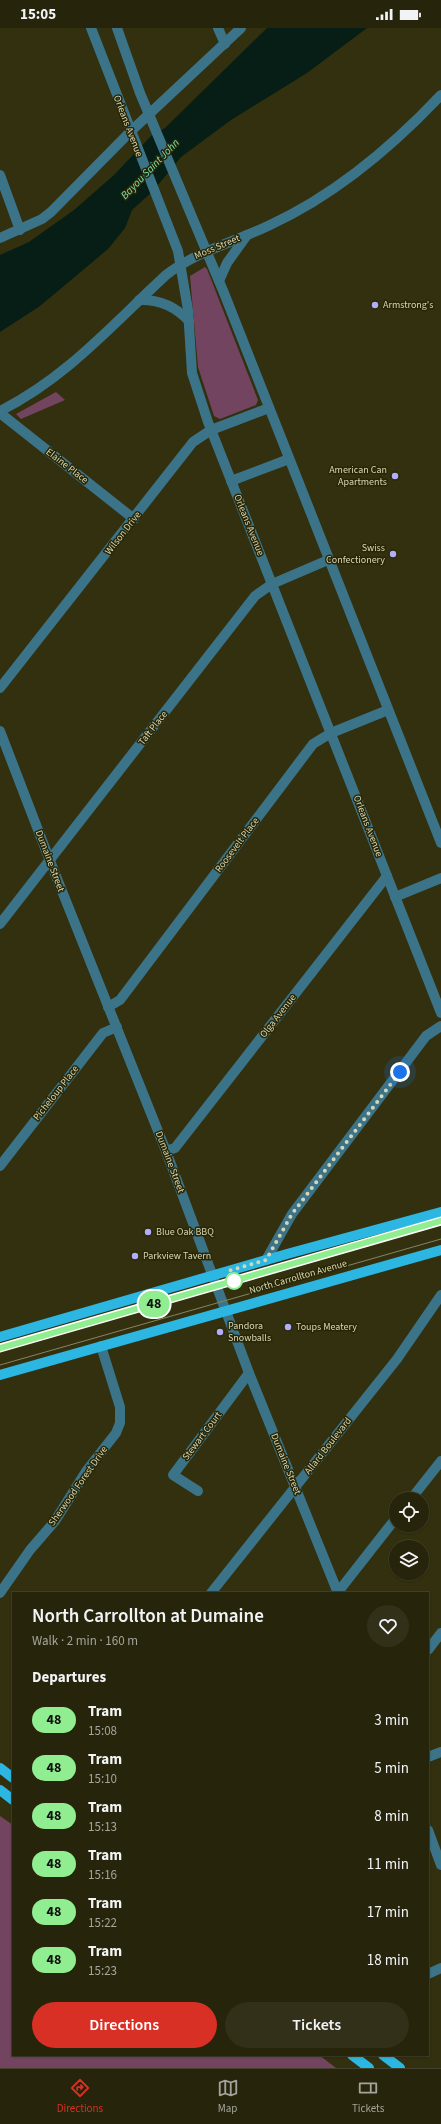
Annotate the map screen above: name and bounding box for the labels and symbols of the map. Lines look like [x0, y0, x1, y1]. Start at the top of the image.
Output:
street label: Orleans Avenue [110, 93, 146, 159]
water label: Bayou Saint John [117, 135, 183, 202]
street label: Moss Street [192, 231, 242, 263]
place label: Armstrong's [383, 298, 433, 312]
marker: Armstrong's [370, 300, 380, 310]
street label: Elaine Place [43, 445, 91, 487]
place label: American Can Apartments [329, 463, 387, 489]
marker: American Can Apartments [390, 471, 400, 481]
street label: Orleans Avenue [230, 492, 268, 558]
street label: Wilson Drive [102, 508, 144, 558]
place label: Swiss Confectionery [326, 541, 385, 567]
marker: Swiss Confectionery [388, 549, 398, 559]
street label: Taft Place [135, 708, 171, 748]
street label: Orleans Avenue [350, 793, 386, 859]
street label: Roosevelt Place [212, 815, 262, 875]
street label: Dumaine Street [32, 828, 68, 894]
street label: Olga Avenue [256, 991, 300, 1041]
street label: Picheloup Place [30, 1062, 82, 1124]
your location [390, 1062, 410, 1082]
street label: Dumaine Street [152, 1129, 188, 1195]
place label: Blue Oak BBQ [156, 1225, 214, 1239]
marker: Blue Oak BBQ [143, 1227, 153, 1237]
place label: Parkview Tavern [143, 1249, 211, 1263]
marker: Parkview Tavern [130, 1251, 140, 1261]
street label: North Carrollton Avenue [247, 1256, 349, 1298]
unlabelled marker [225, 1272, 243, 1290]
line badge: 48 [136, 1291, 172, 1317]
place label: Pandora Snowballs [228, 1319, 271, 1345]
place label: Toups Meatery [296, 1320, 357, 1334]
marker: Toups Meatery [283, 1322, 293, 1332]
marker: Pandora Snowballs [215, 1327, 225, 1337]
street label: Stewart Court [179, 1408, 225, 1463]
street label: Allard Boulevard [301, 1414, 355, 1478]
street label: Dumaine Street [267, 1431, 305, 1497]
street label: Sherwood Forest Drive [45, 1443, 111, 1529]

